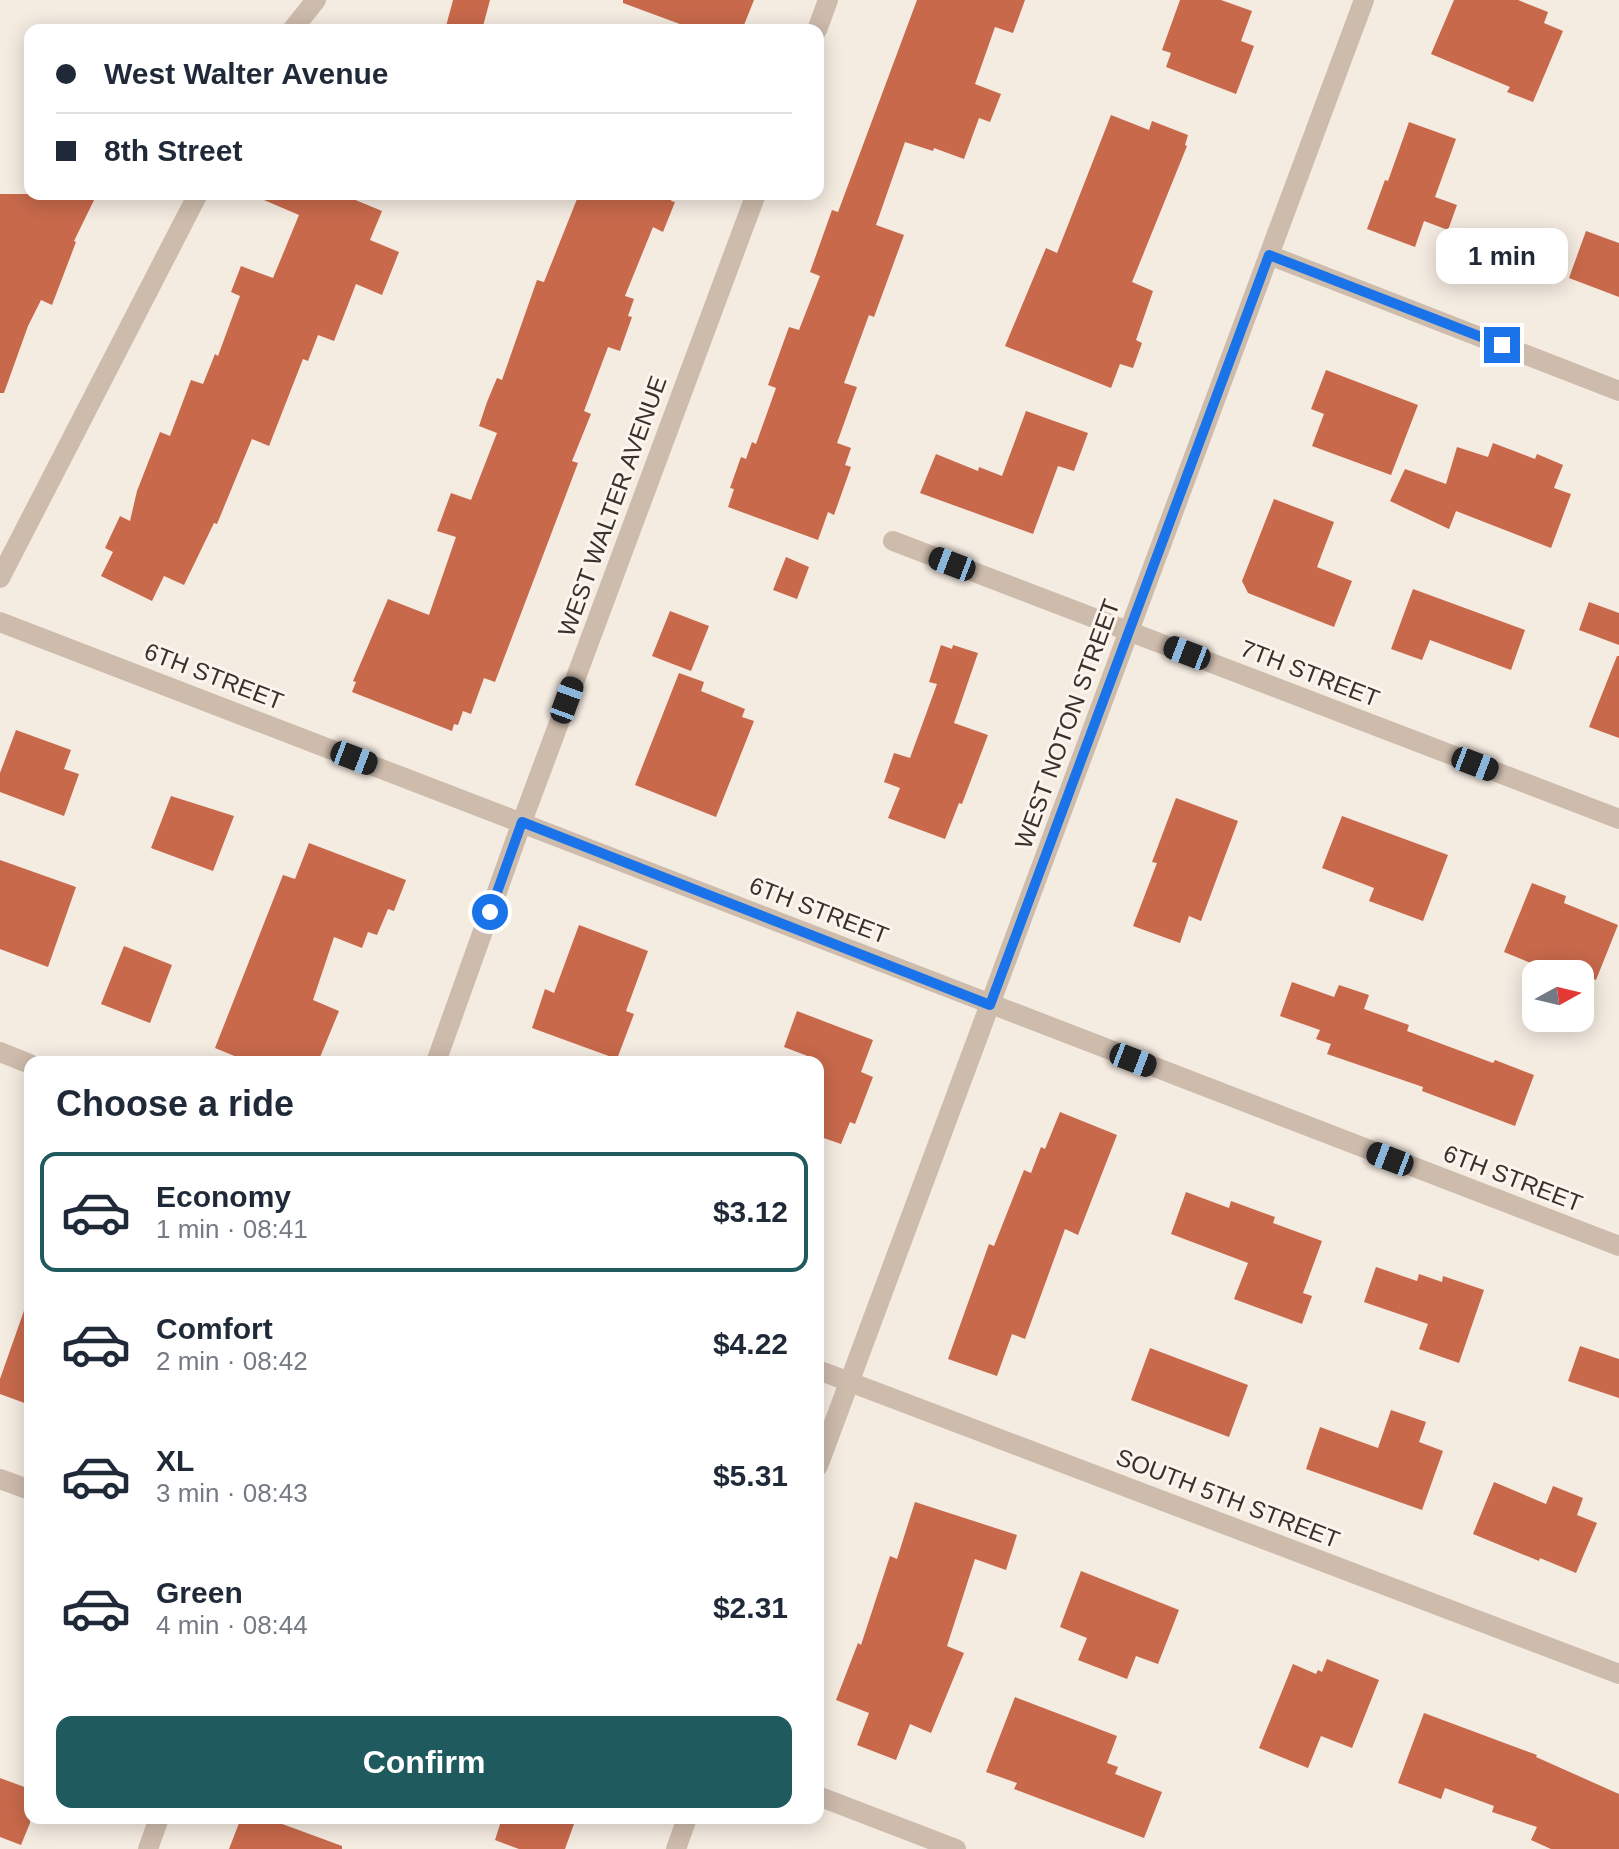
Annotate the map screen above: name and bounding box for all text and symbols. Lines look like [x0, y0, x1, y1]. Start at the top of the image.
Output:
text: West Walter Avenue [104, 57, 389, 90]
text: 8th Street [104, 134, 242, 167]
callout: 1 min [1436, 229, 1568, 285]
text: 1 min [1468, 241, 1536, 271]
route end [1484, 327, 1520, 363]
street label: WEST WALTER AVENUE [552, 372, 672, 640]
car [925, 544, 979, 584]
street label: WEST NOTON STREET [1009, 595, 1125, 852]
car [1160, 633, 1214, 673]
street label: 7TH STREET [1237, 634, 1384, 712]
street label: 6TH STREET [141, 637, 288, 715]
car [548, 673, 586, 727]
car [327, 738, 381, 778]
car [1448, 744, 1502, 784]
street label: 6TH STREET [746, 871, 893, 949]
route start [472, 894, 508, 930]
north arrow [1522, 960, 1594, 1032]
map controls [1522, 960, 1594, 1032]
car [1106, 1040, 1160, 1080]
text: Choose a ride [56, 1083, 294, 1124]
car [1363, 1139, 1417, 1179]
street label: 6TH STREET [1440, 1139, 1587, 1217]
icon: car [60, 1176, 132, 1248]
text: Economy [156, 1180, 291, 1213]
text: $3.12 [713, 1195, 788, 1228]
text: 1 min · 08:41 [156, 1214, 308, 1244]
icon: car [60, 1308, 132, 1380]
text: Comfort [156, 1312, 273, 1345]
text: $4.22 [713, 1327, 788, 1360]
text: 2 min · 08:42 [156, 1346, 308, 1376]
icon: car [60, 1440, 132, 1512]
street label: SOUTH 5TH STREET [1112, 1443, 1344, 1553]
text: XL [156, 1444, 194, 1477]
text: $5.31 [713, 1459, 788, 1492]
text: 3 min · 08:43 [156, 1478, 308, 1508]
icon: car [60, 1572, 132, 1644]
text: Green [156, 1576, 243, 1609]
text: $2.31 [713, 1591, 788, 1624]
text: 4 min · 08:44 [156, 1610, 308, 1640]
button: Confirm [56, 1716, 792, 1808]

